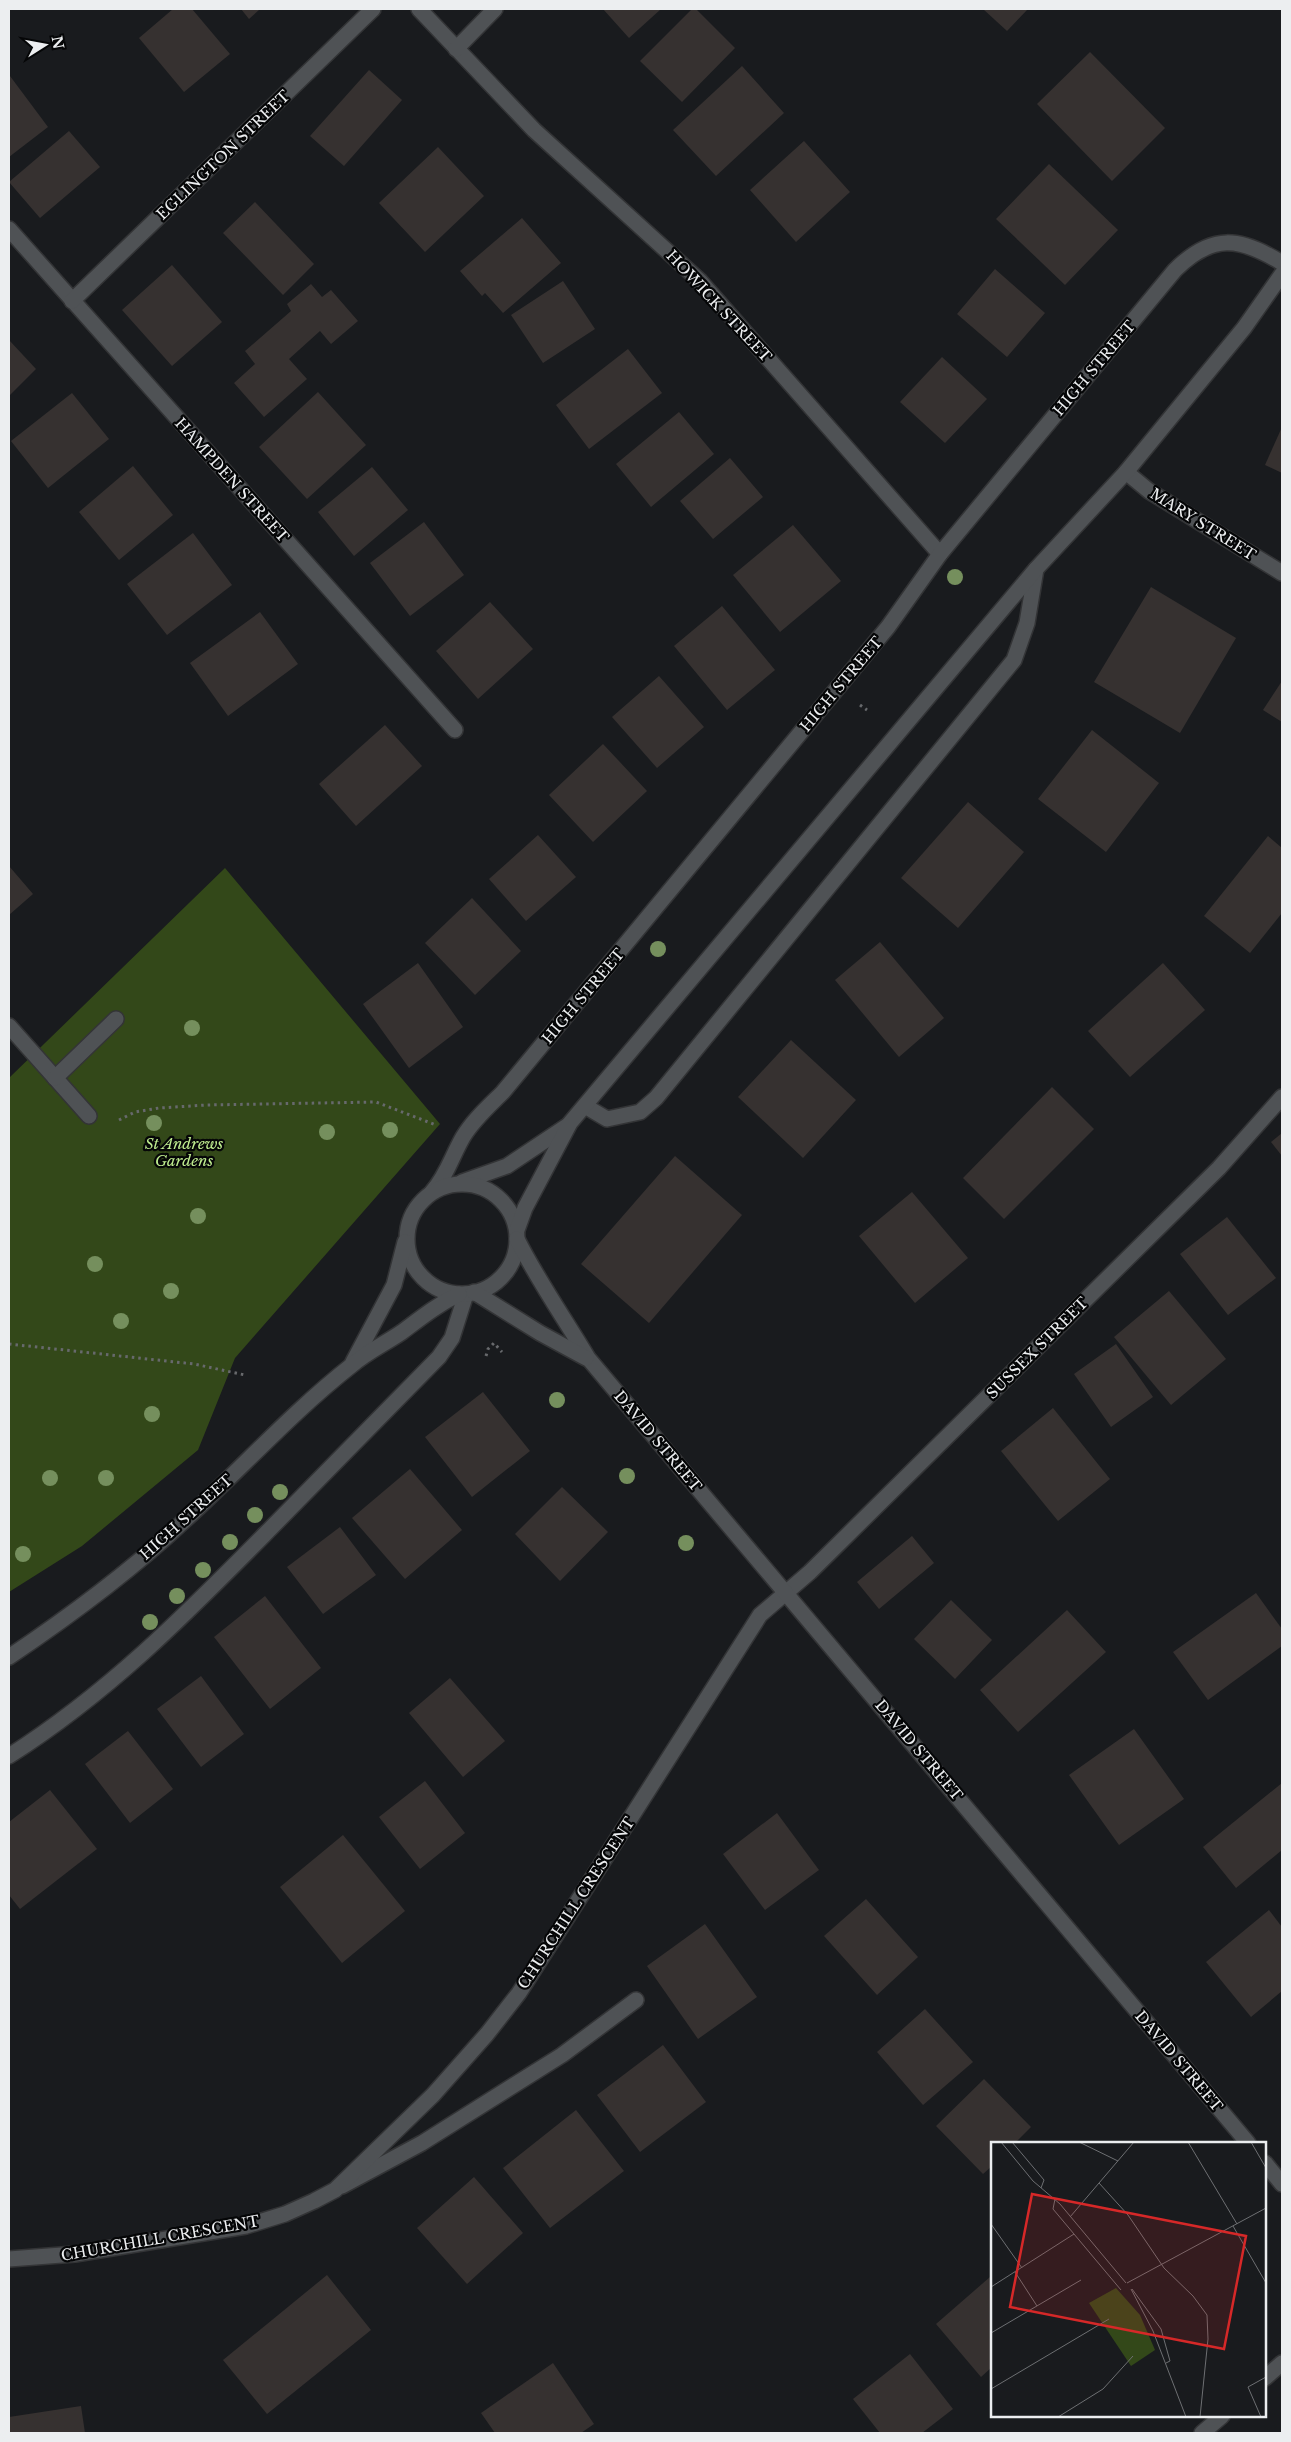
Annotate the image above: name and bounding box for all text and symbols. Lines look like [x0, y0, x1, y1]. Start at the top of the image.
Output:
north arrow [20, 20, 70, 70]
text: N [48, 34, 68, 51]
street label: EGLINGTON STREET [152, 86, 294, 224]
street label: HOWICK STREET [662, 246, 776, 366]
street label: HIGH STREET [1049, 317, 1139, 419]
street label: HAMPDEN STREET [171, 414, 293, 546]
street label: MARY STREET [1147, 484, 1259, 564]
street label: HIGH STREET [796, 633, 886, 735]
street label: HIGH STREET [538, 945, 628, 1047]
park label: St Andrews Gardens [145, 1134, 224, 1170]
street label: SUSSEX STREET [982, 1293, 1092, 1403]
street label: DAVID STREET [610, 1387, 706, 1495]
street label: HIGH STREET [136, 1470, 236, 1564]
street label: DAVID STREET [871, 1696, 967, 1804]
street label: CHURCHILL CRESCENT [513, 1813, 639, 1993]
street label: DAVID STREET [1131, 2007, 1227, 2115]
inset map [991, 2142, 1266, 2417]
street label: CHURCHILL CRESCENT [59, 2211, 261, 2265]

